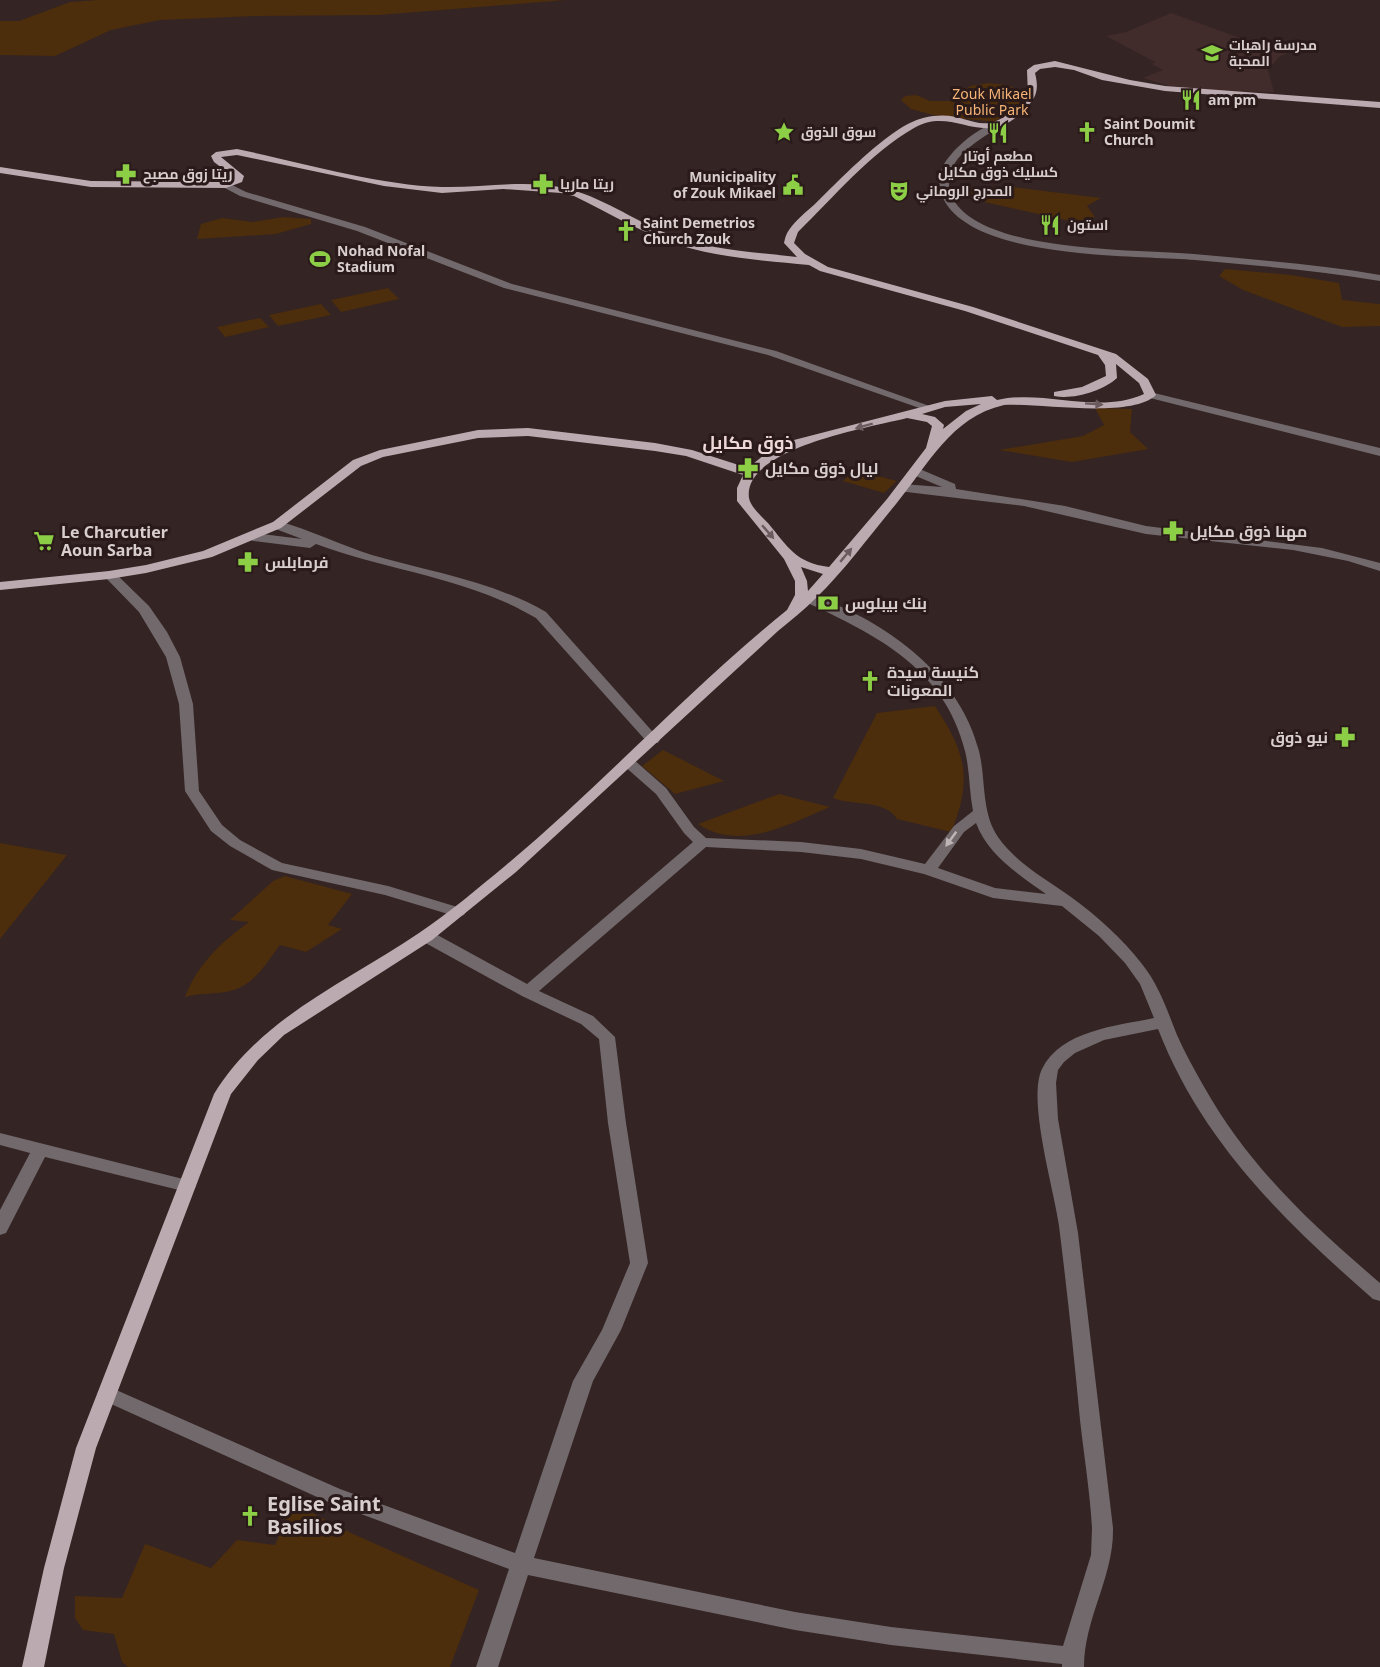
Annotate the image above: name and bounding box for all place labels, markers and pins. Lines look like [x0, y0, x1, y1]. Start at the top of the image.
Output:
place label: مدرسة راهبات المحبة [1229, 35, 1317, 70]
school or university icon: مدرسة راهبات المحبة [1200, 41, 1224, 65]
restaurant icon: am pm [1179, 88, 1203, 112]
place label: am pm [1208, 90, 1256, 109]
place label: Saint Doumit Church [1104, 114, 1195, 149]
place icon: سوق الذوق [772, 120, 796, 144]
church icon: Saint Doumit Church [1075, 120, 1099, 144]
restaurant icon: مطعم أوتار كسليك ذوق مكايل [986, 121, 1010, 145]
place label: سوق الذوق [801, 122, 876, 141]
place label: مطعم أوتار كسليك ذوق مكايل [938, 146, 1058, 181]
pharmacy icon: ريتا زوق مصبح [114, 162, 138, 186]
place label: ريتا زوق مصبح [143, 164, 232, 184]
place label: Municipality of Zouk Mikael [673, 167, 776, 202]
pharmacy icon: ريتا ماريا [531, 172, 555, 196]
public building icon: Municipality of Zouk Mikael [781, 173, 805, 197]
place label: ريتا ماريا [560, 174, 614, 193]
theatre icon: المدرج الروماني [887, 179, 911, 203]
place label: المدرج الروماني [916, 181, 1012, 203]
place label: Saint Demetrios Church Zouk [643, 213, 755, 248]
restaurant icon: استون [1038, 213, 1062, 237]
place label: استون [1067, 215, 1108, 234]
church icon: Saint Demetrios Church Zouk [614, 219, 638, 243]
place label: Nohad Nofal Stadium [337, 241, 425, 276]
sports icon: Nohad Nofal Stadium [308, 247, 332, 271]
pharmacy icon: ليال ذوق مكايل [736, 456, 760, 480]
place label: ليال ذوق مكايل [765, 457, 878, 479]
pharmacy icon: مهنا ذوق مكايل [1161, 519, 1185, 543]
place label: مهنا ذوق مكايل [1190, 520, 1307, 542]
place label: Le Charcutier Aoun Sarba [61, 521, 168, 561]
supermarket icon: Le Charcutier Aoun Sarba [32, 529, 56, 553]
pharmacy icon: فرمابلس [236, 550, 260, 574]
place label: فرمابلس [265, 551, 329, 573]
bank icon: بنك بيبلوس [816, 591, 840, 615]
place label: بنك بيبلوس [845, 592, 927, 614]
place label: كنيسة سيدة المعونات [887, 661, 979, 701]
church icon: كنيسة سيدة المعونات [858, 669, 882, 693]
pharmacy icon: نيو ذوق [1333, 725, 1357, 749]
place label: نيو ذوق [1270, 726, 1328, 748]
place label: Eglise Saint Basilios [267, 1490, 381, 1540]
church icon: Eglise Saint Basilios [238, 1504, 262, 1528]

